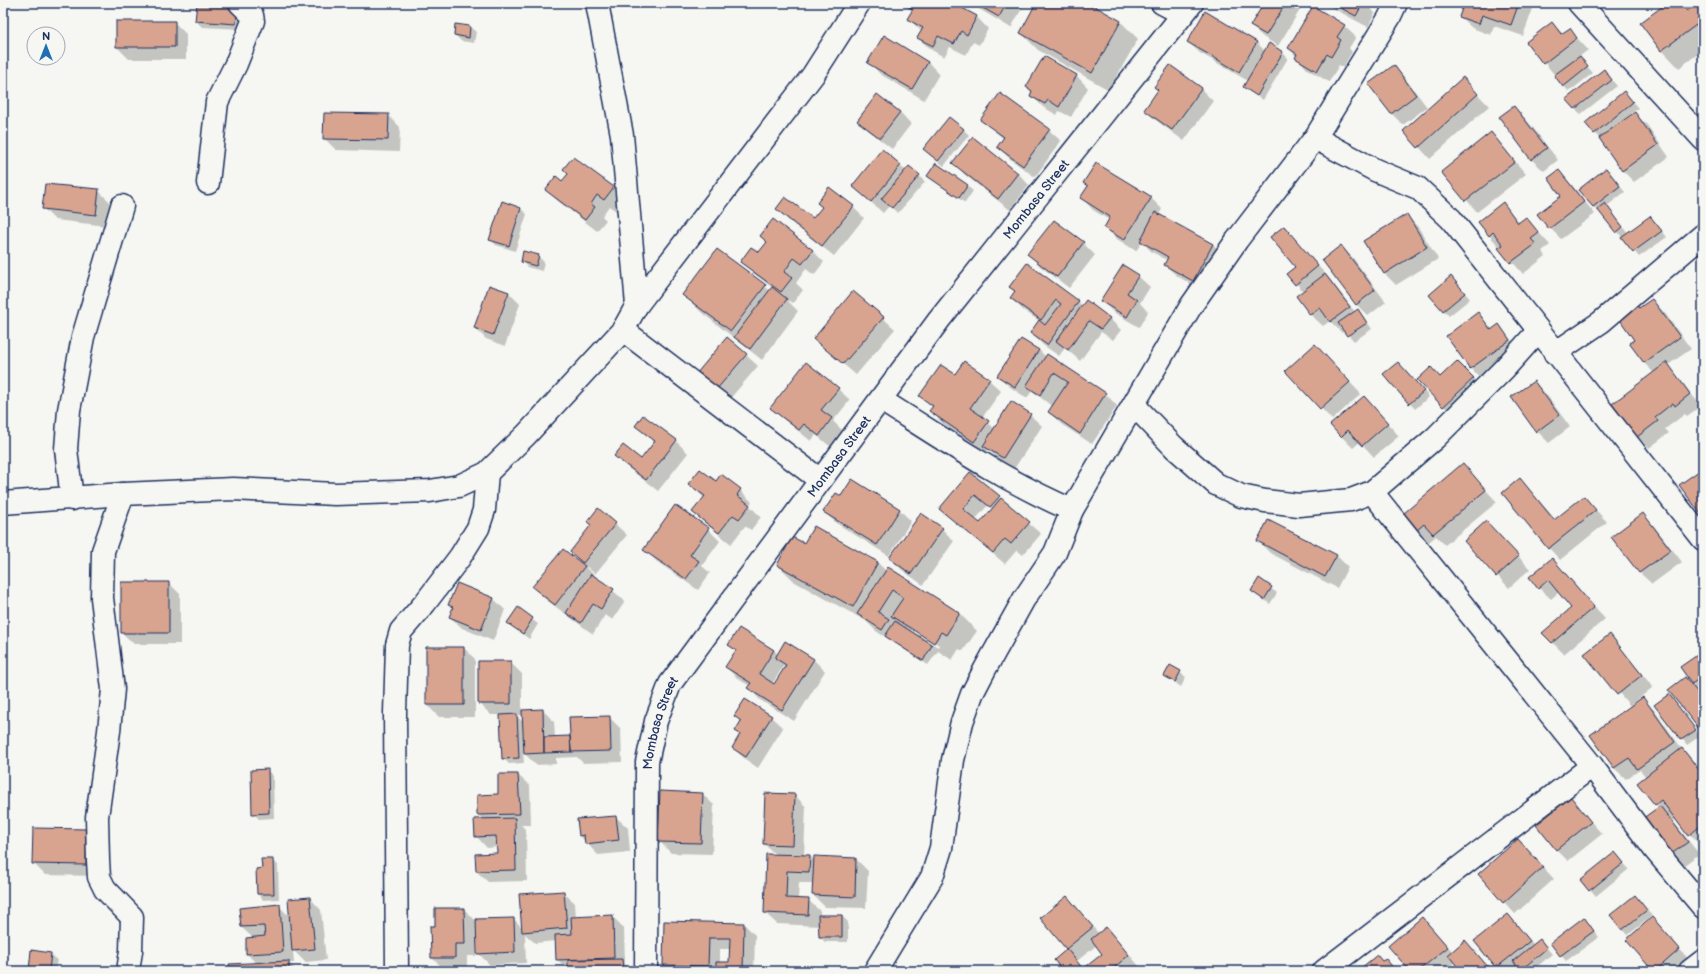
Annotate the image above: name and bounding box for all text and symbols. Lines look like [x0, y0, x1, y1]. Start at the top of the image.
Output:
north arrow [26, 26, 66, 66]
text: N [42, 30, 50, 43]
street label: Mombasa Street [1000, 157, 1073, 242]
street label: Mombasa Street [804, 413, 875, 500]
street label: Mombasa Street [640, 673, 682, 770]

